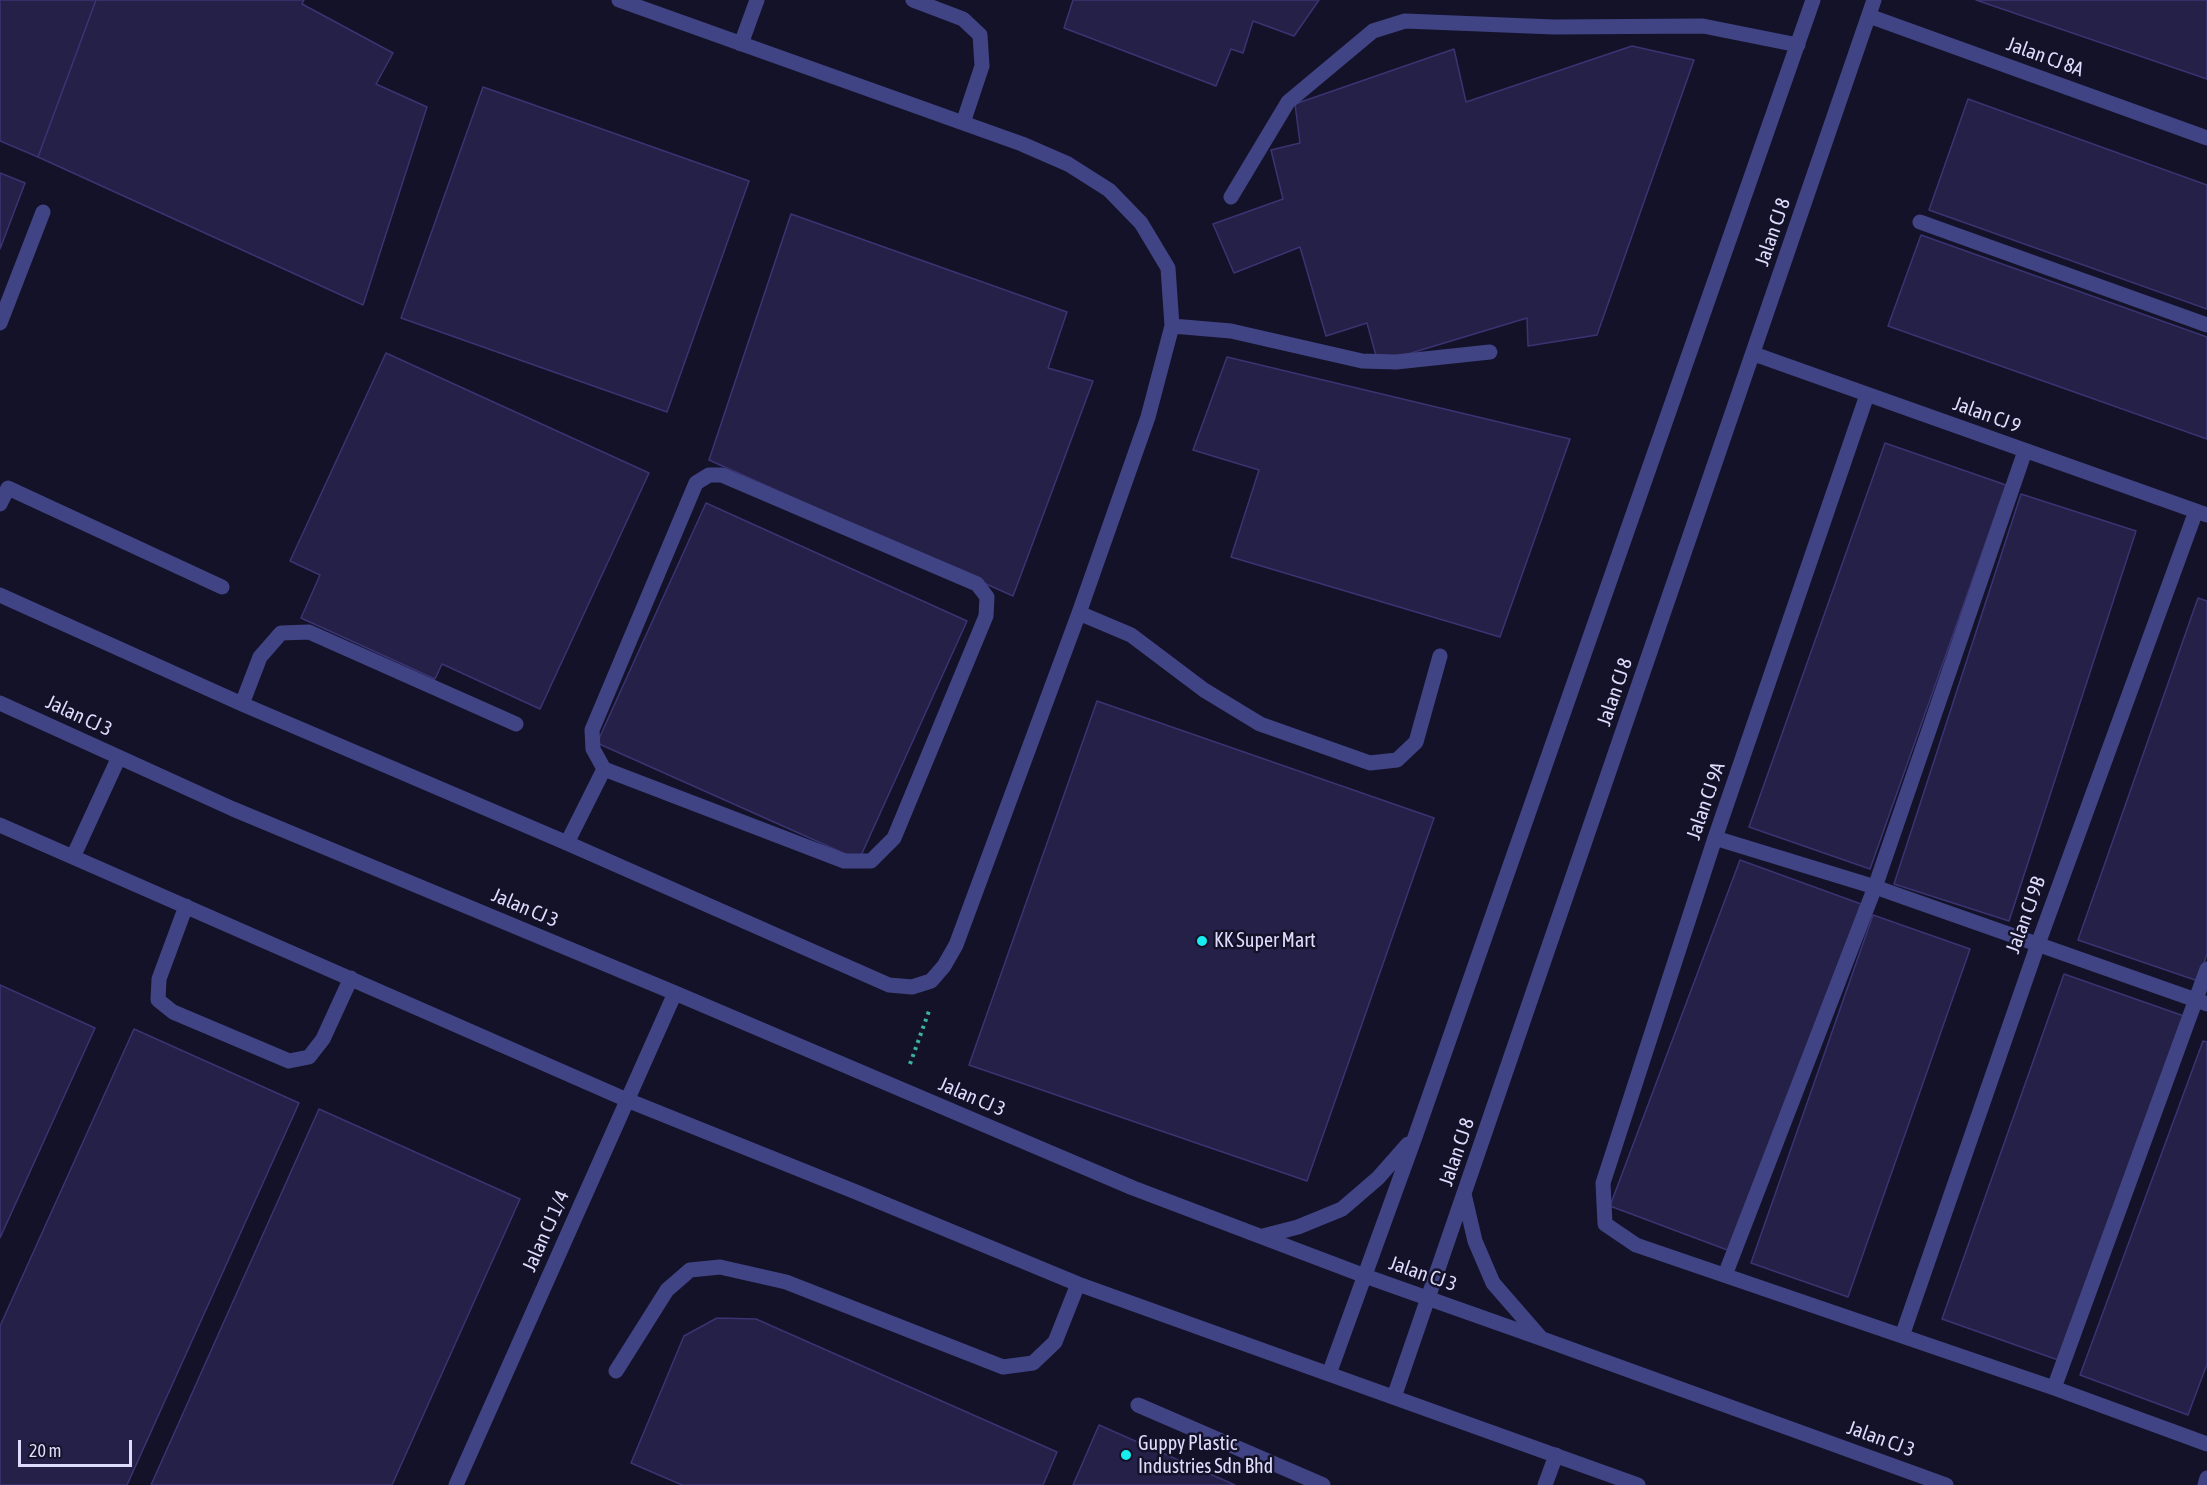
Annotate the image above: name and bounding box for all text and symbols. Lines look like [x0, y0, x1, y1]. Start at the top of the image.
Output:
street label: Jalan CJ 8A [2003, 32, 2087, 82]
street label: Jalan CJ 8 [1750, 195, 1796, 269]
street label: Jalan CJ 9 [1950, 392, 2024, 438]
street label: Jalan CJ 8 [1592, 655, 1638, 729]
street label: Jalan CJ 3 [42, 690, 116, 742]
street label: Jalan CJ 9A [1682, 759, 1730, 843]
street label: Jalan CJ 9B [2001, 873, 2051, 957]
street label: Jalan CJ 3 [488, 883, 562, 933]
place label: KK Super Mart [1214, 929, 1316, 953]
marker: KK Super Mart [1195, 934, 1209, 948]
street label: Jalan CJ 3 [935, 1072, 1009, 1122]
street label: Jalan CJ 8 [1434, 1115, 1480, 1189]
street label: Jalan CJ 1/4 [517, 1187, 575, 1275]
street label: Jalan CJ 3 [1386, 1251, 1460, 1297]
street label: Jalan CJ 3 [1844, 1416, 1918, 1462]
scale bar [21, 1428, 135, 1466]
place label: Guppy Plastic Industries Sdn Bhd [1138, 1432, 1273, 1479]
text: 20 m [29, 1440, 61, 1461]
marker: Guppy Plastic Industries Sdn Bhd [1119, 1448, 1133, 1462]

